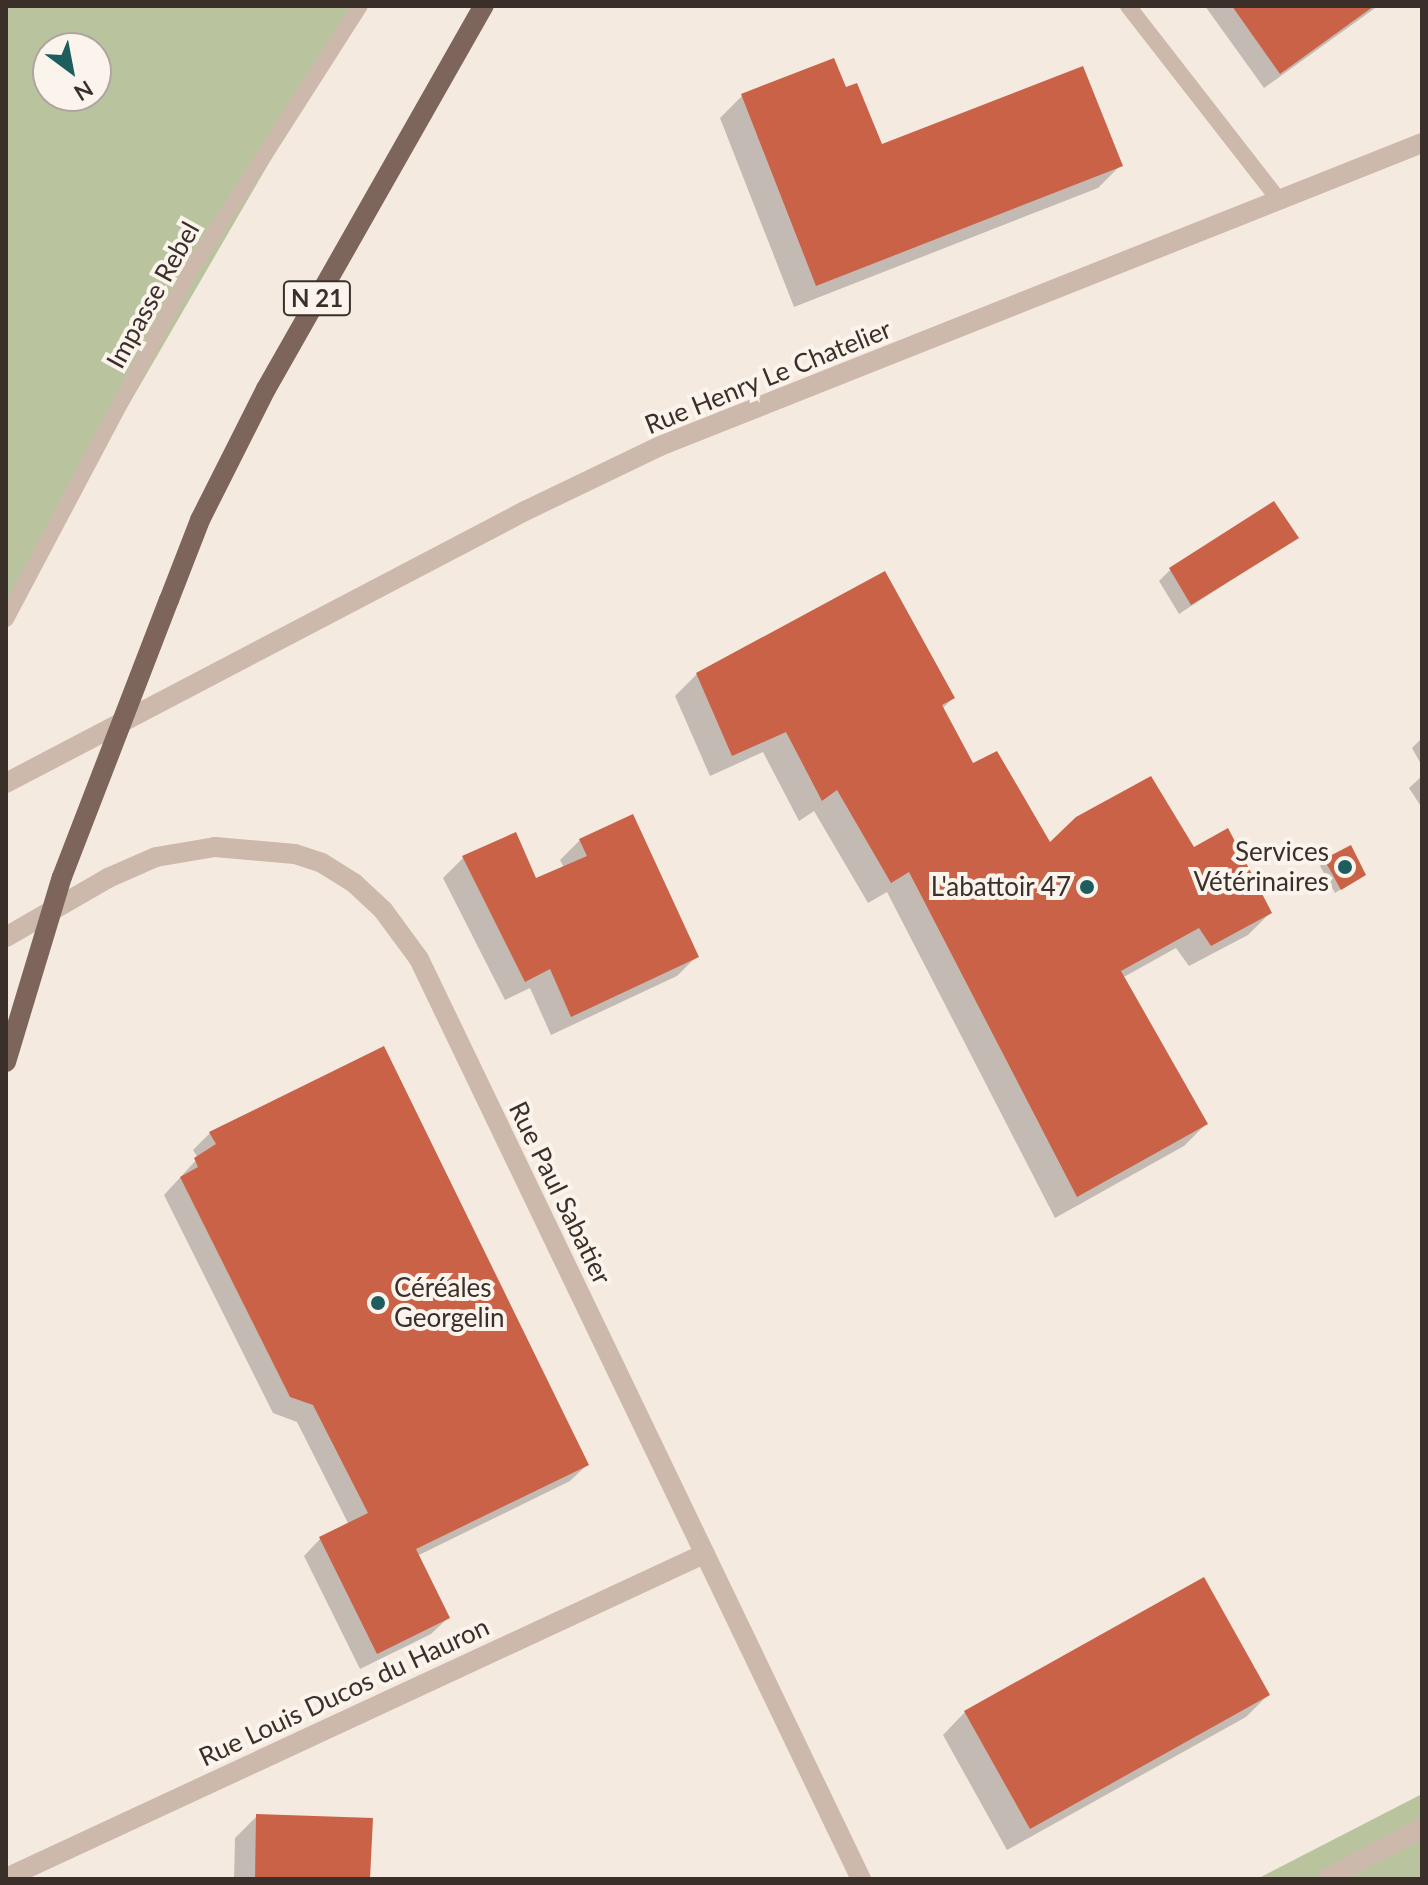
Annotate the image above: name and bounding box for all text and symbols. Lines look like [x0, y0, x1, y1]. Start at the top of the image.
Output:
north arrow [32, 32, 112, 112]
text: N [70, 75, 98, 107]
street label: Impasse Rebel [100, 216, 206, 374]
road number: N 21 [281, 278, 353, 318]
street label: Rue Henry Le Chatelier [640, 313, 896, 441]
place label: Services Vétérinaires [1193, 836, 1329, 898]
marker: Services Vétérinaires [1336, 858, 1354, 876]
place label: L'abattoir 47 [930, 871, 1071, 903]
marker: L'abattoir 47 [1078, 878, 1096, 896]
street label: Rue Paul Sabatier [502, 1097, 618, 1289]
place label: Céréales Georgelin [394, 1272, 504, 1334]
marker: Céréales Georgelin [369, 1294, 387, 1312]
street label: Rue Louis Ducos du Hauron [194, 1611, 494, 1773]

